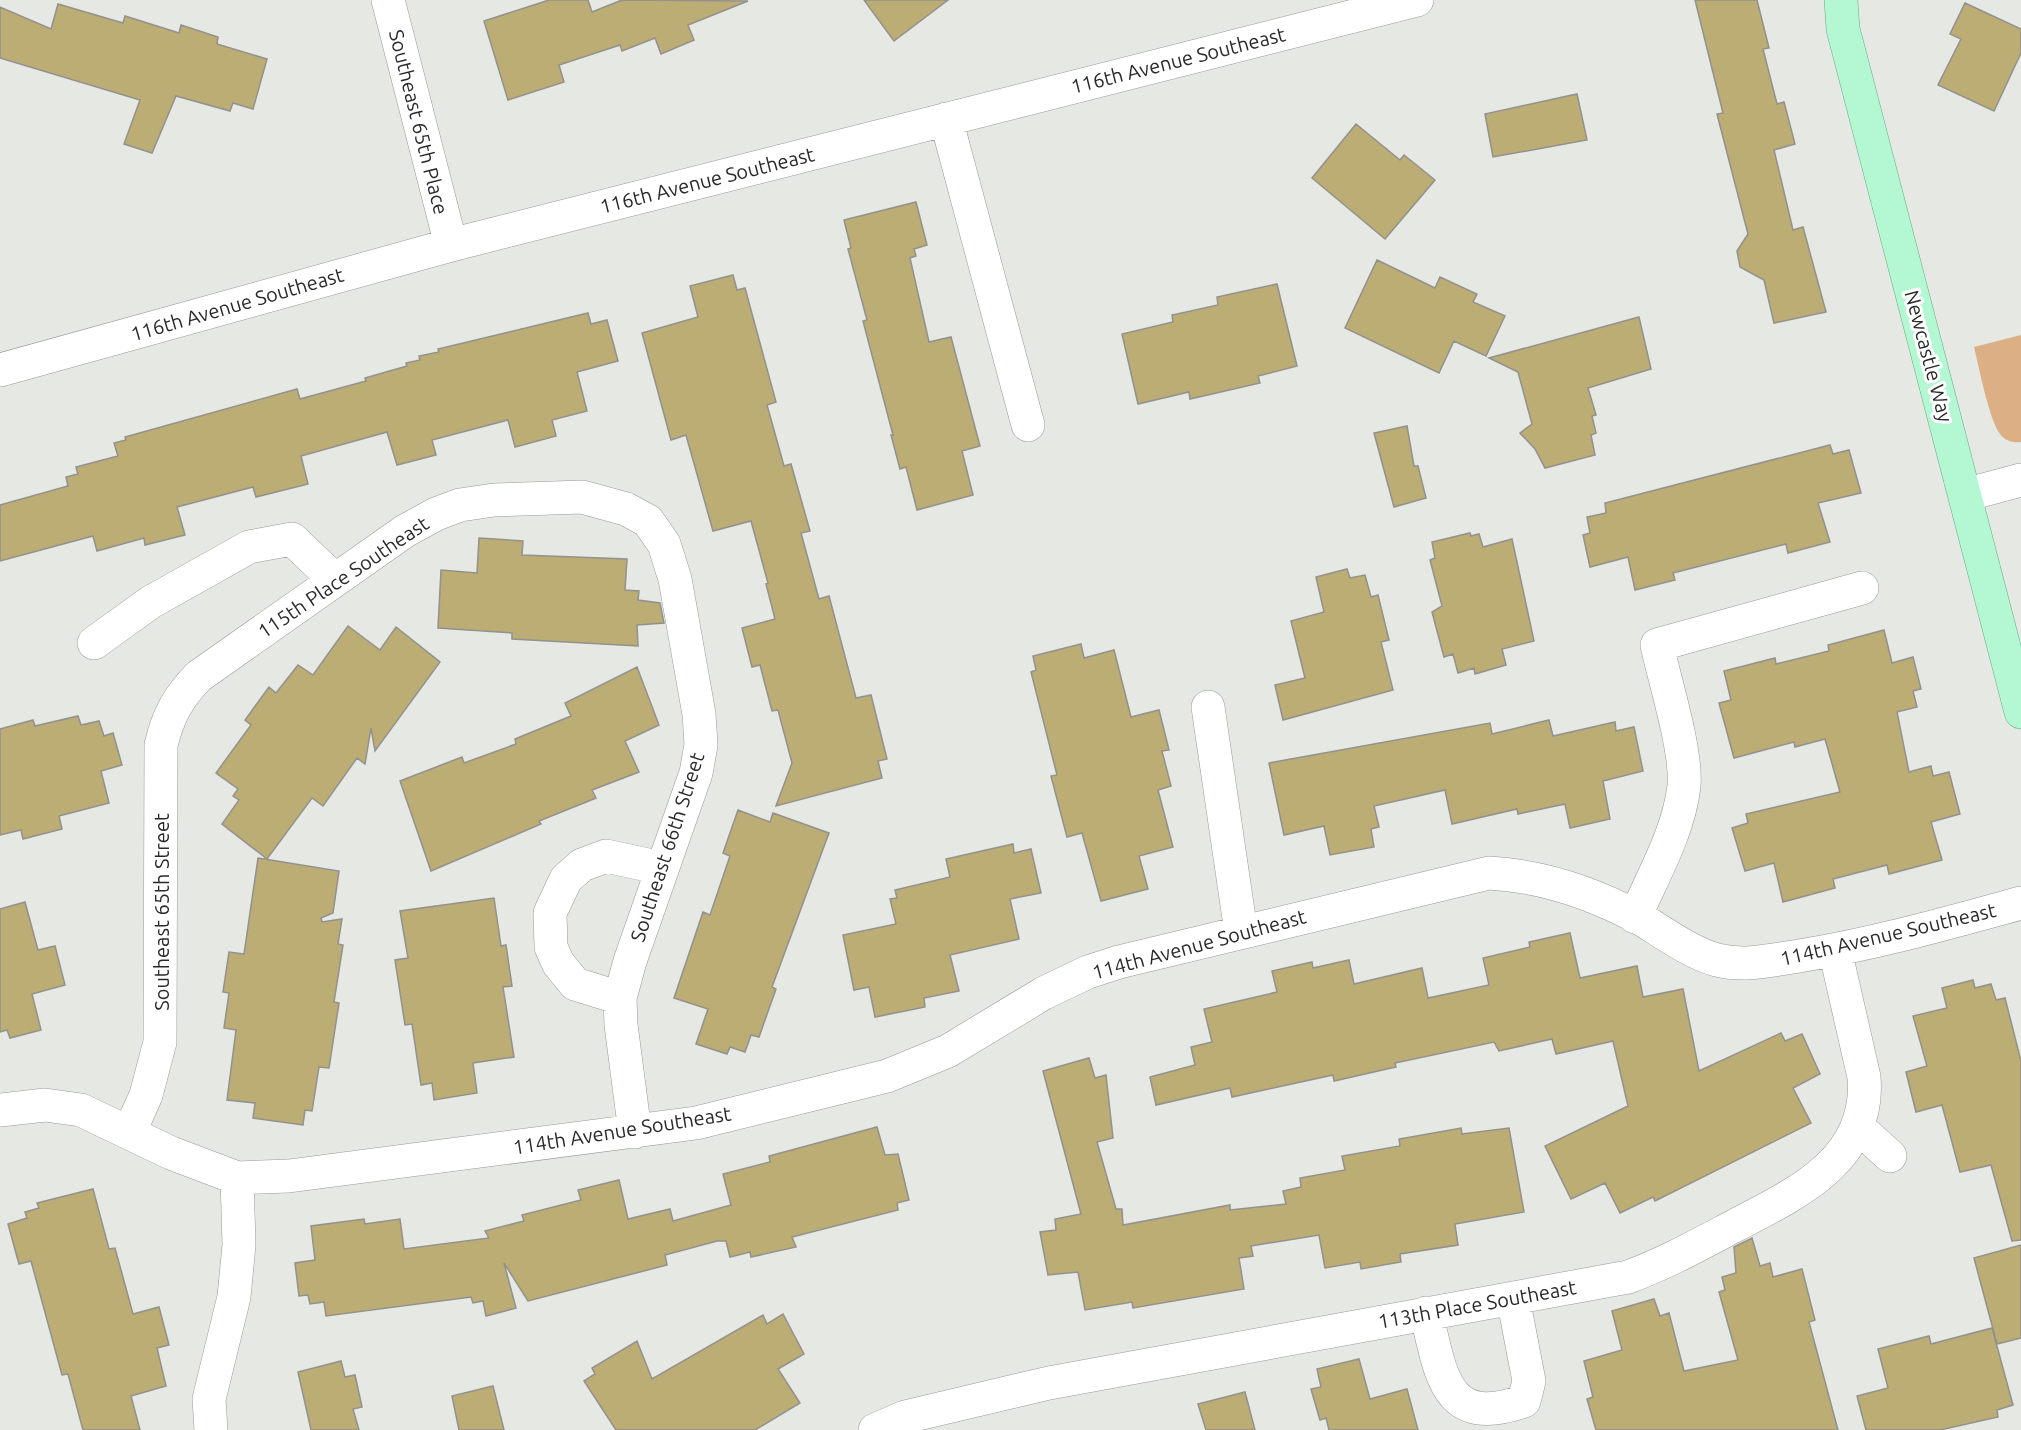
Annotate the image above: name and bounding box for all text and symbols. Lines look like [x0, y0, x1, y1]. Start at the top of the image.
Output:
street label: 116th Avenue Southeast [1068, 22, 1288, 98]
street label: Southeast 65th Place [385, 27, 453, 217]
street label: 116th Avenue Southeast [597, 142, 817, 218]
street label: 116th Avenue Southeast [128, 263, 346, 345]
street label: Newcastle Way [1900, 287, 1958, 425]
street label: 115th Place Southeast [253, 511, 433, 643]
street label: Southeast 66th Street [626, 749, 709, 945]
street label: Southeast 65th Street [150, 813, 173, 1011]
street label: 114th Avenue Southeast [1778, 898, 1998, 970]
street label: 114th Avenue Southeast [1090, 904, 1309, 984]
street label: 114th Avenue Southeast [511, 1101, 733, 1159]
street label: 113th Place Southeast [1376, 1275, 1578, 1333]

